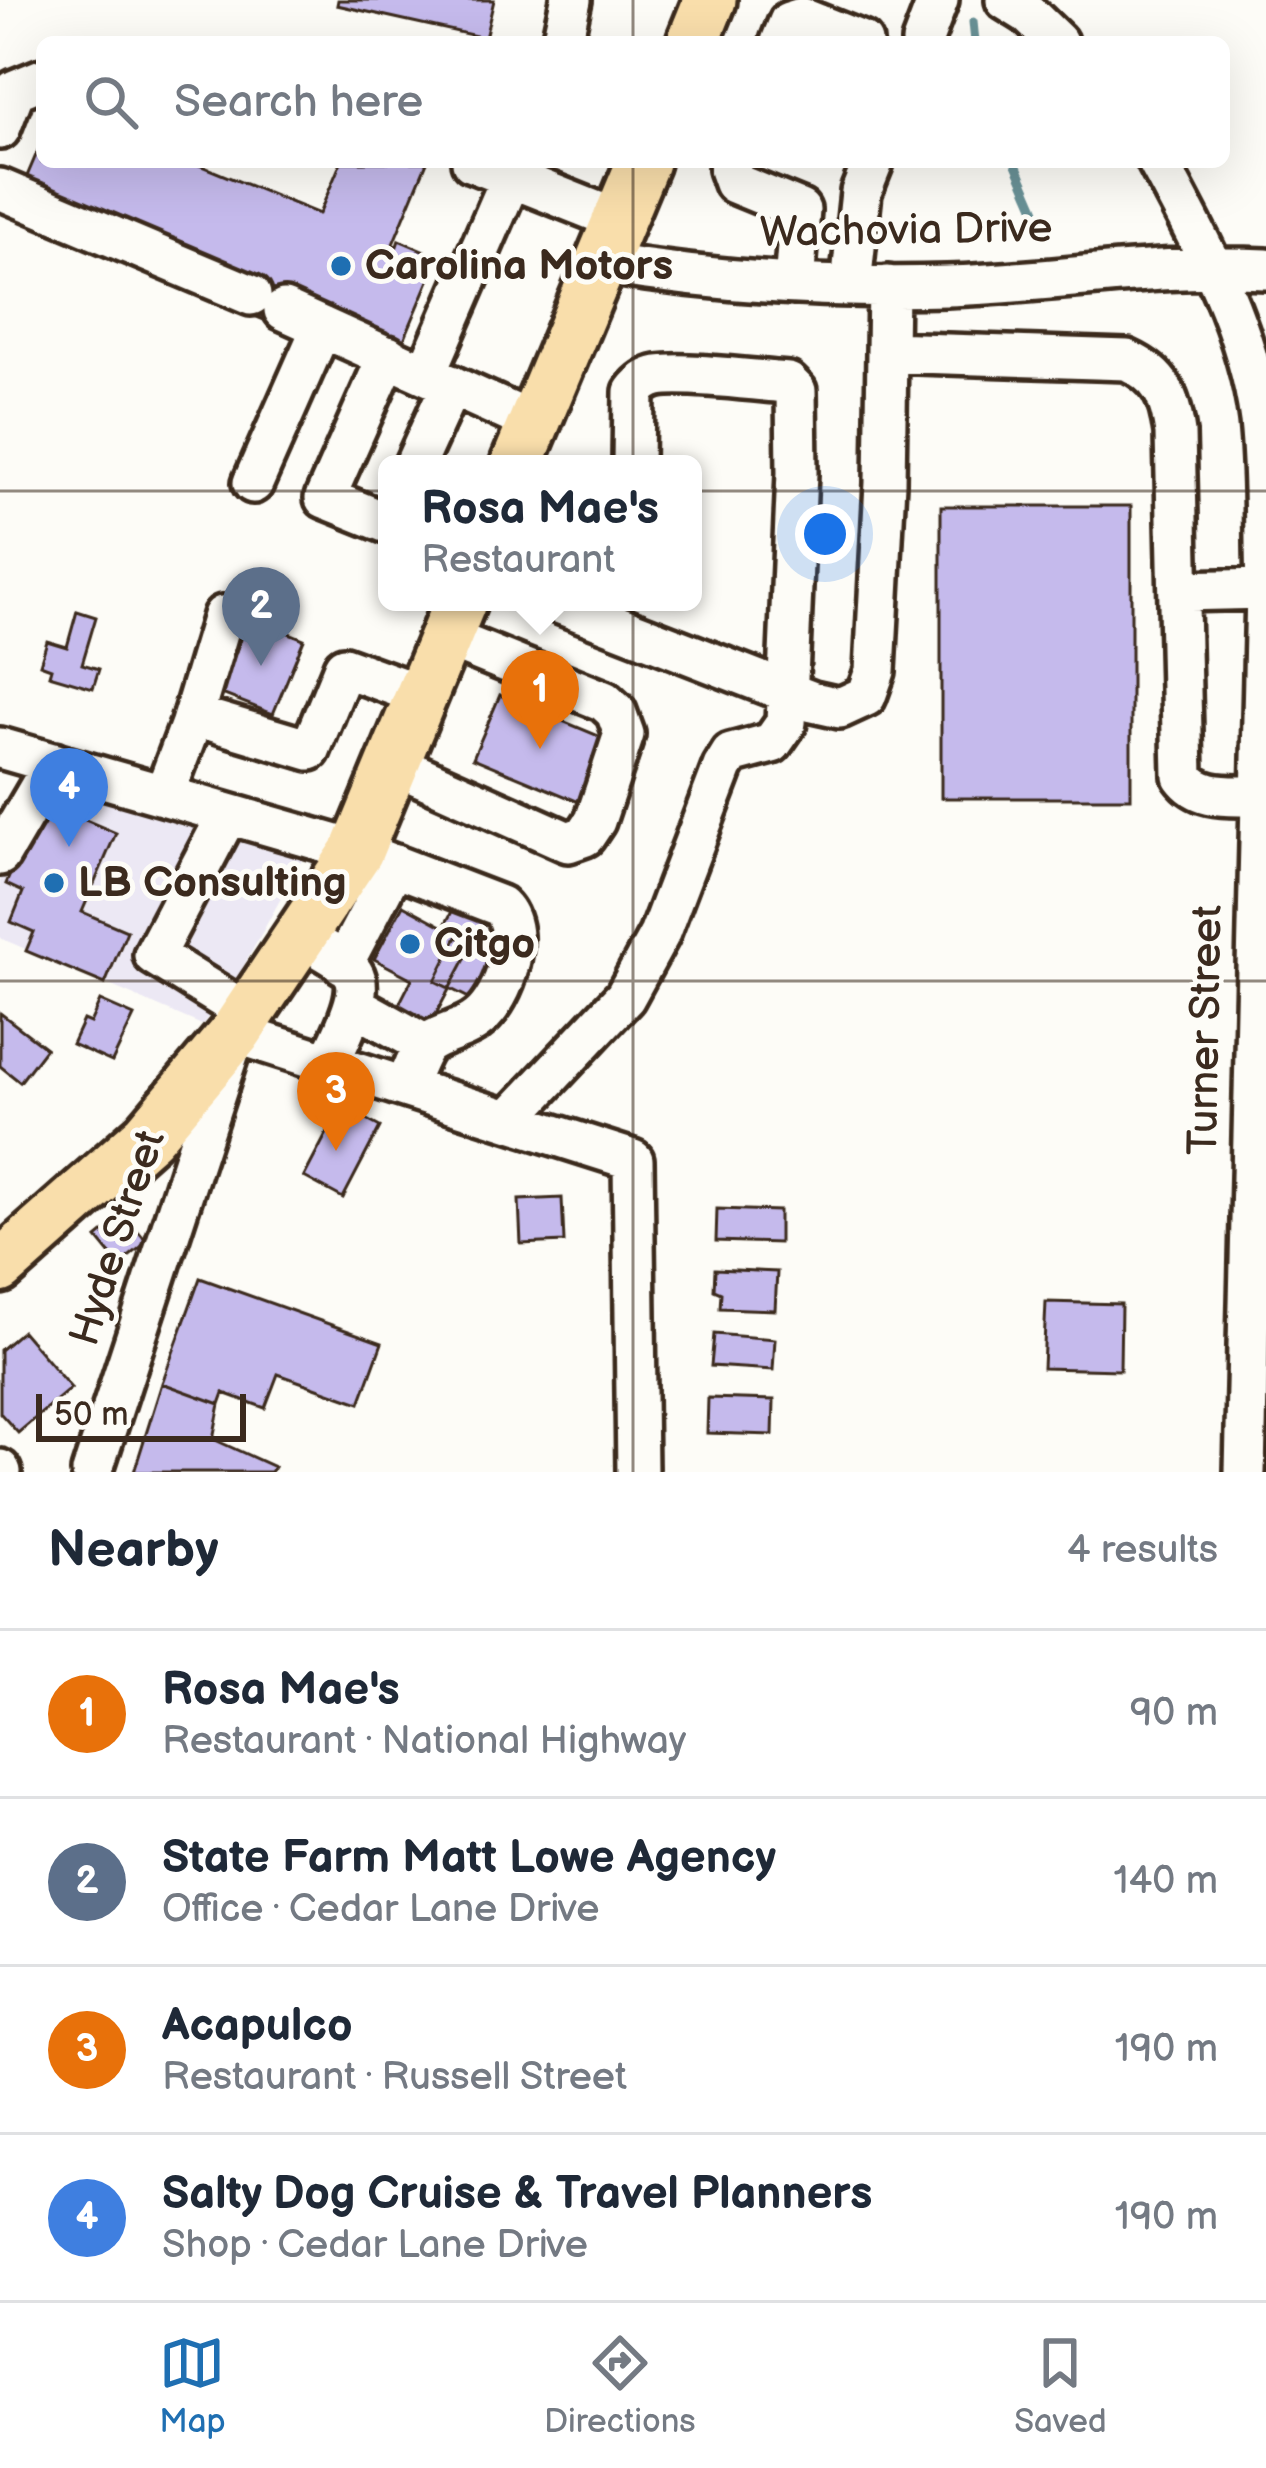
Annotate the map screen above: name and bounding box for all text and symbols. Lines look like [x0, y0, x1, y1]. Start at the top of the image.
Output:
search box [36, 36, 1230, 168]
icon: search [78, 69, 144, 135]
text: Search here [174, 75, 423, 130]
street label: Wachovia Drive [759, 203, 1053, 259]
place label: Carolina Motors [365, 241, 673, 292]
marker: Carolina Motors [328, 253, 354, 279]
popup [378, 455, 702, 611]
text: Rosa Mae's [421, 482, 659, 537]
your location [795, 504, 855, 564]
text: Restaurant [421, 537, 615, 584]
pin: 2 [222, 567, 300, 666]
pin: 1 [501, 650, 579, 749]
pin: 4 [30, 748, 108, 847]
place label: LB Consulting [78, 858, 347, 909]
marker: LB Consulting [41, 870, 67, 896]
street label: Turner Street [1178, 904, 1234, 1156]
place label: Citgo [434, 919, 535, 970]
marker: Citgo [397, 931, 423, 957]
pin: 3 [297, 1052, 375, 1151]
street label: Hyde Street [59, 1124, 177, 1352]
scale bar [36, 1388, 246, 1441]
text: 50 m [54, 1395, 129, 1435]
text: Nearby [48, 1520, 219, 1581]
text: 4 results [1067, 1527, 1218, 1574]
text: Rosa Mae's [162, 1663, 400, 1718]
text: 1 [79, 1690, 95, 1737]
text: 90 m [1130, 1690, 1218, 1737]
text: Restaurant · National Highway [162, 1718, 686, 1765]
text: State Farm Matt Lowe Agency [162, 1831, 776, 1886]
text: 2 [75, 1858, 99, 1905]
text: 140 m [1113, 1858, 1218, 1905]
text: Office · Cedar Lane Drive [162, 1886, 599, 1933]
text: Acapulco [162, 1999, 353, 2054]
text: 3 [76, 2026, 98, 2073]
text: 190 m [1115, 2026, 1218, 2073]
text: Restaurant · Russell Street [162, 2054, 627, 2101]
text: Salty Dog Cruise & Travel Planners [162, 2167, 873, 2222]
text: 4 [76, 2194, 98, 2241]
text: 190 m [1115, 2194, 1218, 2241]
text: Shop · Cedar Lane Drive [162, 2222, 588, 2269]
tab: Map [159, 2330, 226, 2442]
tab: Directions [544, 2330, 696, 2442]
tab: Saved [1014, 2330, 1107, 2442]

